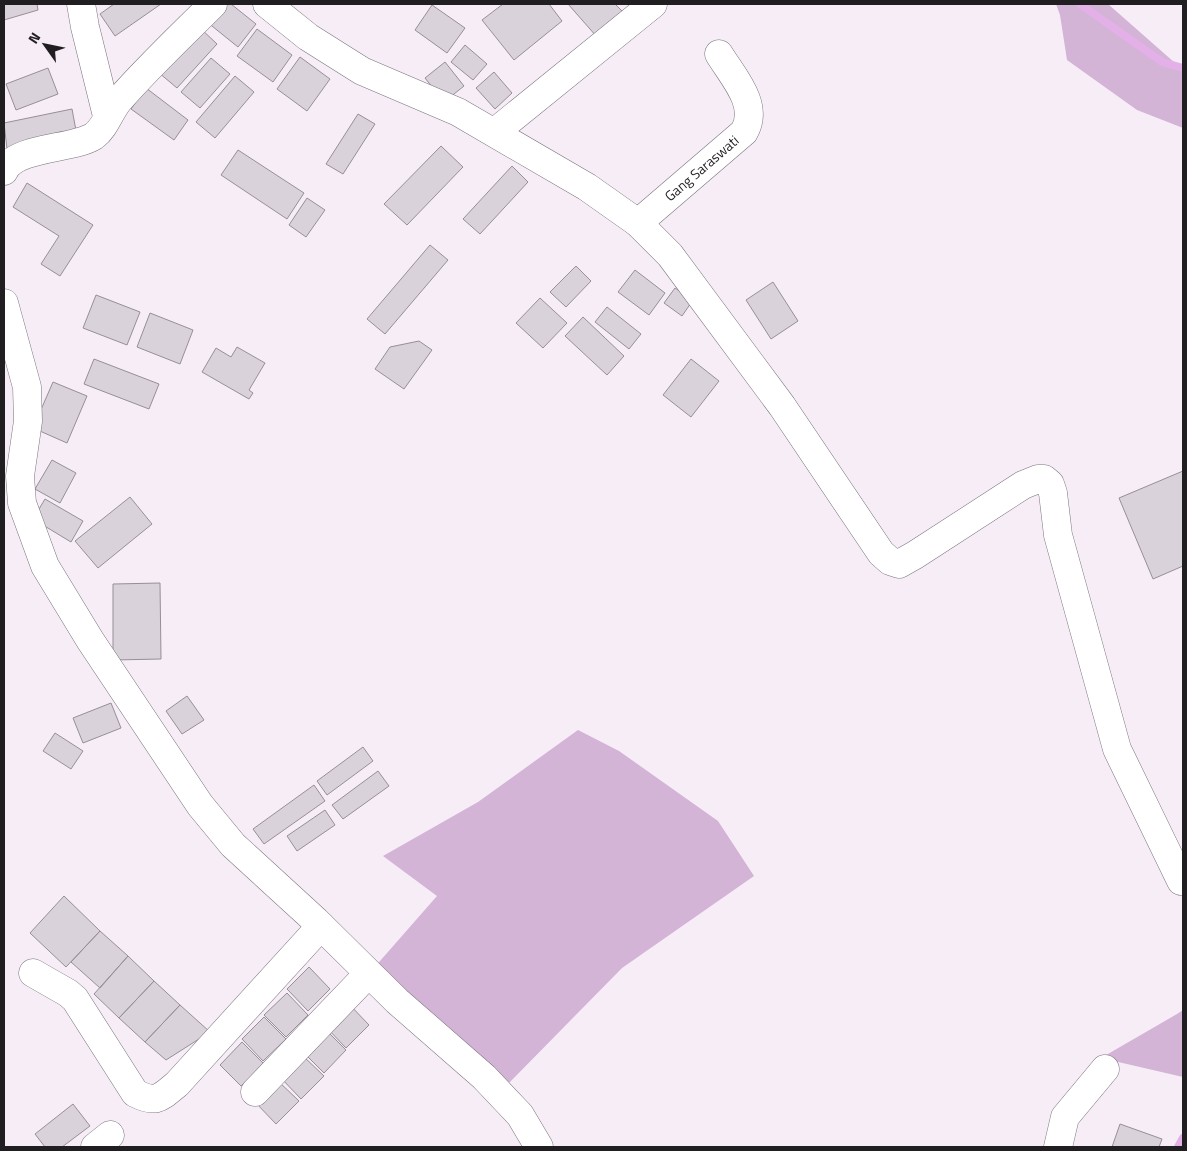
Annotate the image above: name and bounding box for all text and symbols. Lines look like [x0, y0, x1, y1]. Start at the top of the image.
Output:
north arrow [20, 20, 70, 70]
text: N [22, 28, 45, 47]
street label: Gang Saraswati [660, 130, 743, 206]

